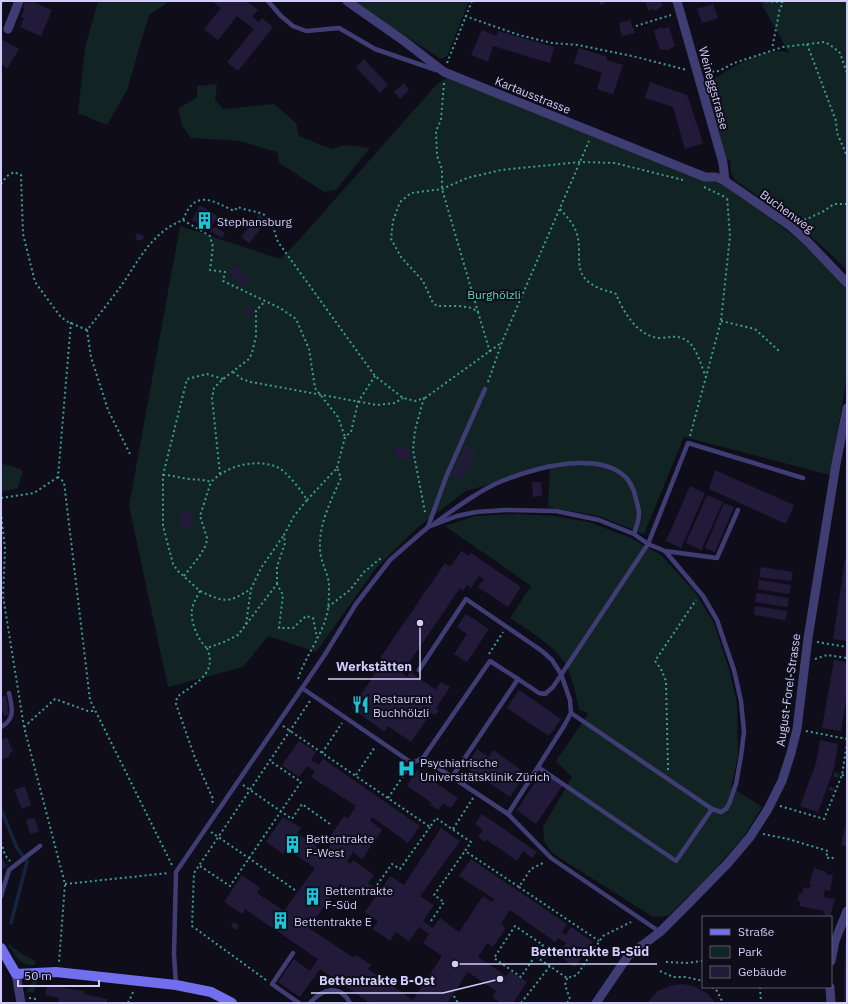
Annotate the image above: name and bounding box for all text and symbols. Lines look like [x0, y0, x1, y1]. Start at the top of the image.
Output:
street label: Weineggstrasse [696, 45, 732, 131]
street label: Kartausstrasse [493, 73, 573, 117]
street label: Buchenweg [757, 186, 817, 236]
building icon: Stephansburg [194, 211, 214, 231]
place label: Stephansburg [217, 214, 292, 229]
park label: Burghölzli [467, 287, 521, 302]
street label: August-Forel-Strasse [773, 632, 803, 748]
callout: Werkstätten [328, 654, 420, 679]
text: Werkstätten [336, 658, 412, 675]
place label: Restaurant Buchhölzli [373, 691, 432, 720]
restaurant icon: Restaurant Buchhölzli [350, 695, 370, 715]
place label: Psychiatrische Universitätsklinik Zürich [420, 755, 550, 784]
hospital icon: Psychiatrische Universitätsklinik Zürich [397, 759, 417, 779]
place label: Bettentrakte F-West [306, 831, 374, 860]
building icon: Bettentrakte F-West [283, 835, 303, 855]
place label: Bettentrakte F-Süd [325, 883, 393, 912]
building icon: Bettentrakte F-Süd [302, 887, 322, 907]
building icon: Bettentrakte E [271, 911, 291, 931]
place label: Bettentrakte E [294, 914, 372, 929]
legend [702, 916, 832, 988]
text: Straße [738, 924, 775, 939]
callout: Bettentrakte B-Süd [523, 939, 657, 964]
text: Bettentrakte B-Süd [531, 943, 649, 960]
text: Park [738, 944, 763, 959]
scale bar [18, 962, 99, 988]
text: Gebäude [738, 964, 787, 979]
text: 50 m [24, 968, 52, 983]
callout: Bettentrakte B-Ost [311, 968, 443, 993]
text: Bettentrakte B-Ost [319, 972, 435, 989]

